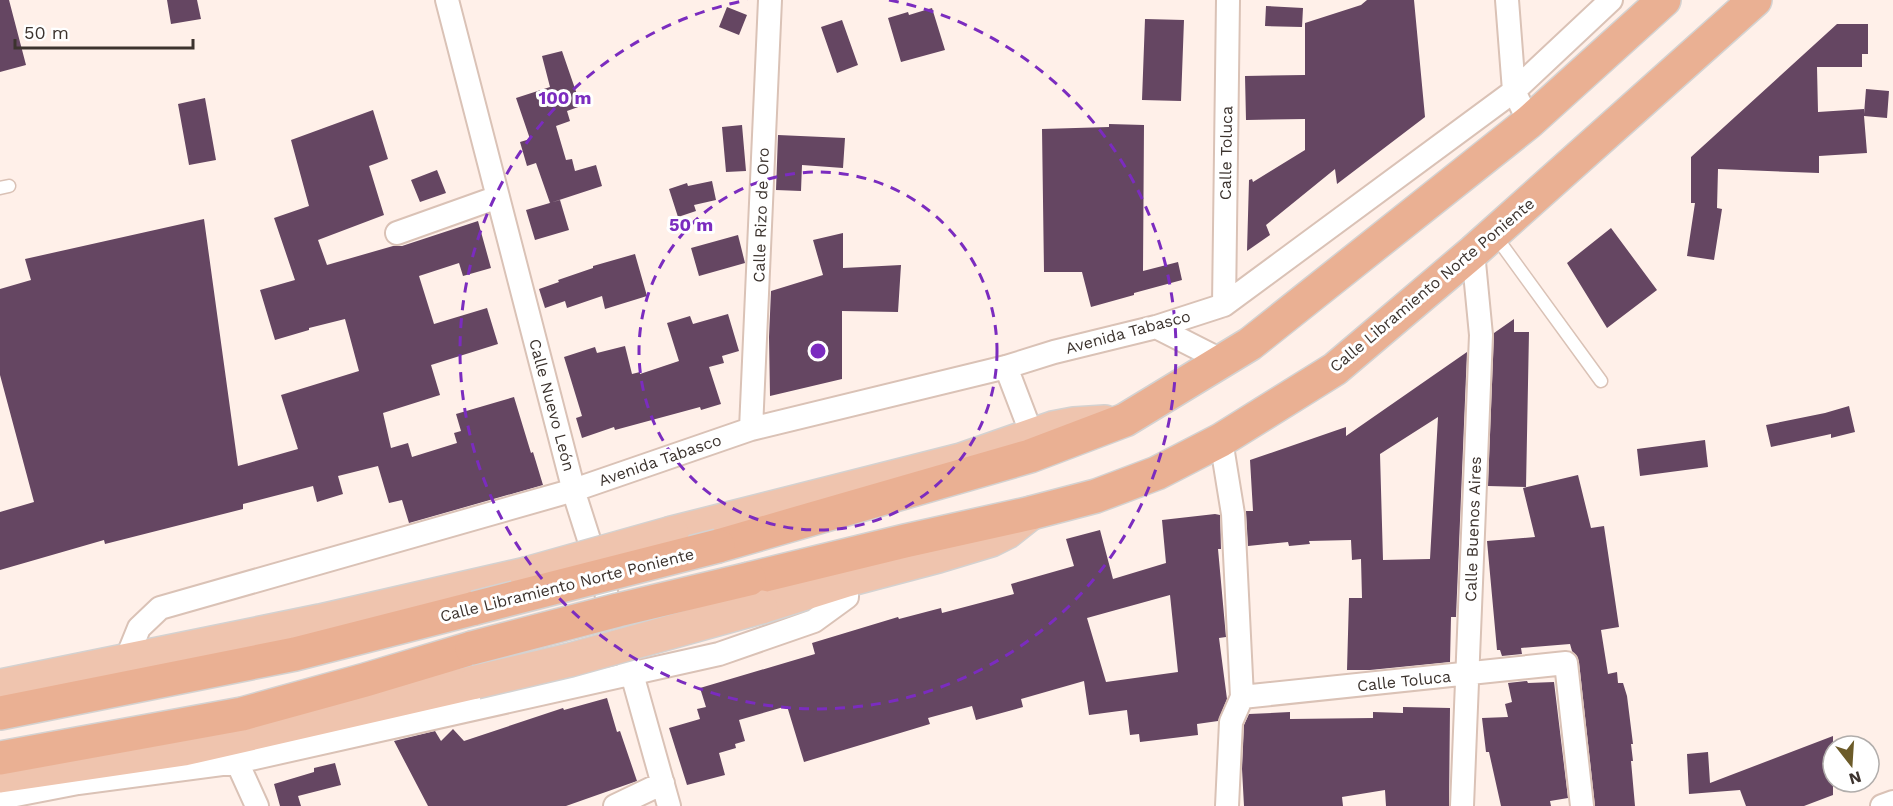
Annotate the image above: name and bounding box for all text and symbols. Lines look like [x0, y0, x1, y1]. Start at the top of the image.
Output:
scale bar [15, 12, 194, 50]
text: 50 m [24, 22, 69, 43]
text: 100 m [538, 87, 592, 108]
street label: Calle Toluca [1216, 106, 1236, 200]
street label: Calle Rizo de Oro [749, 147, 773, 283]
street label: Calle Libramiento Norte Poniente [1326, 194, 1538, 376]
text: 50 m [669, 214, 713, 235]
street label: Avenida Tabasco [1063, 306, 1193, 358]
street label: Calle Nuevo León [525, 337, 579, 473]
centre of rings [808, 341, 828, 361]
street label: Avenida Tabasco [596, 430, 724, 490]
street label: Calle Buenos Aires [1461, 456, 1485, 602]
street label: Calle Libramiento Norte Poniente [438, 544, 696, 626]
street label: Calle Toluca [1356, 667, 1452, 695]
north arrow [1821, 734, 1881, 794]
text: N [1847, 767, 1864, 789]

